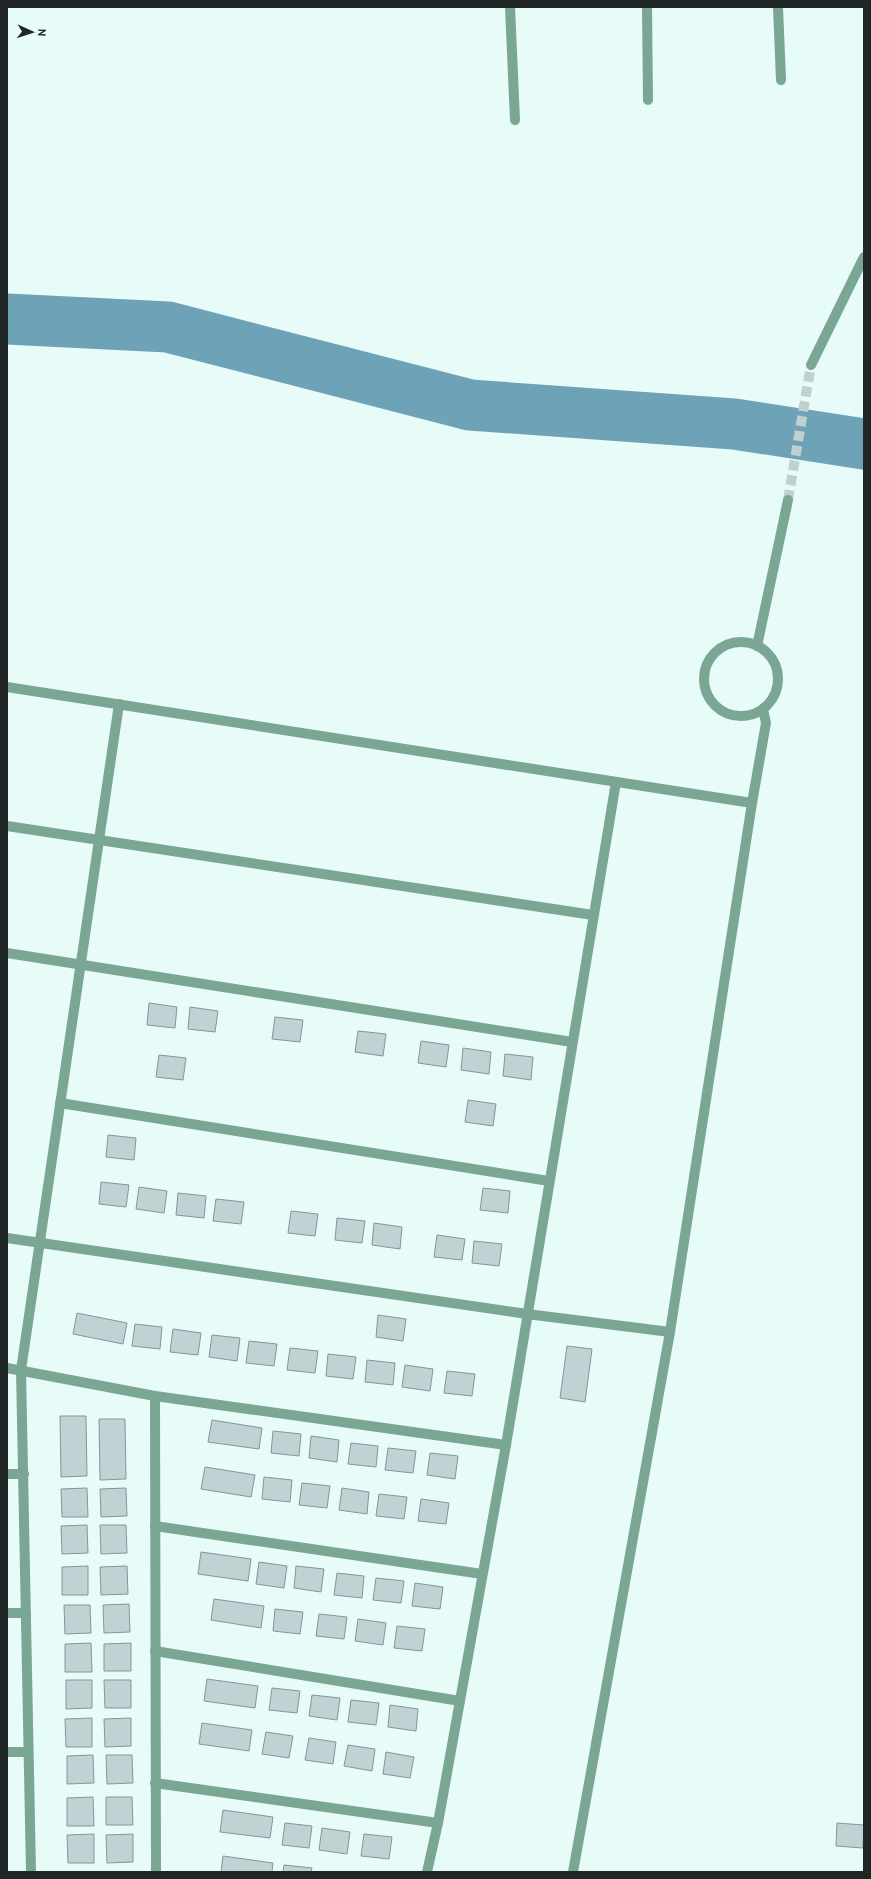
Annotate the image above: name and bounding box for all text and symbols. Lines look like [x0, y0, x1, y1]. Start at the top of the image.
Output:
north arrow [12, 12, 52, 52]
text: N [35, 29, 49, 37]

